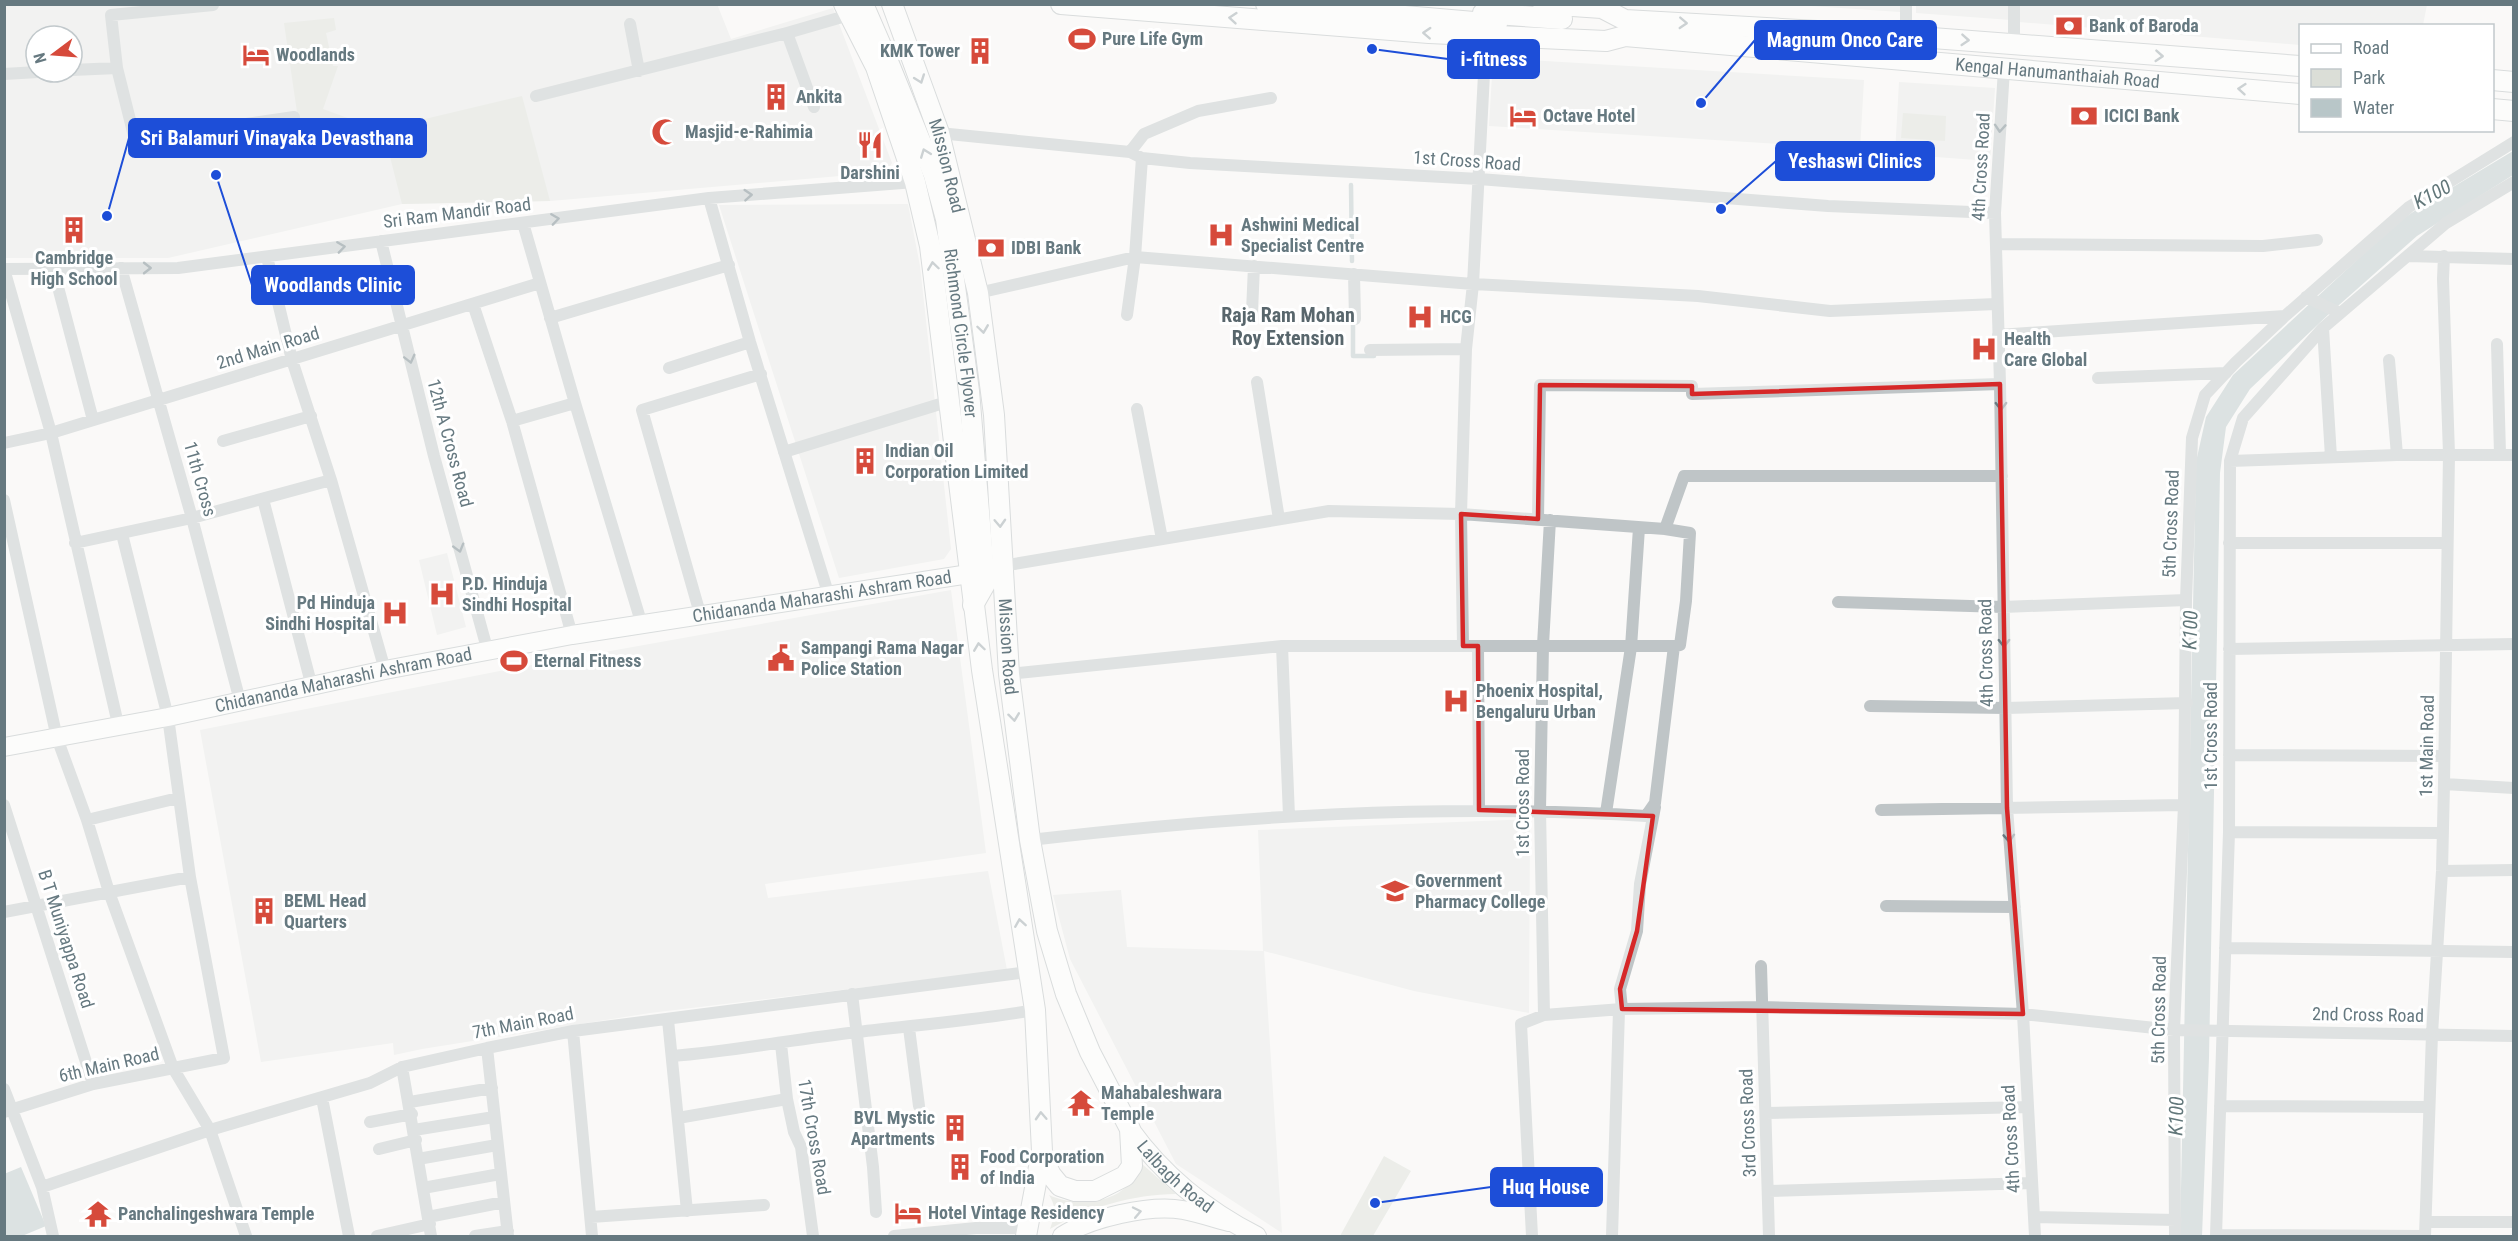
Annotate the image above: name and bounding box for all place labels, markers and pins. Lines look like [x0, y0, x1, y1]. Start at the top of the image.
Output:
bank icon: Bank of Baroda [2054, 11, 2084, 41]
place label: Bank of Baroda [2089, 15, 2199, 36]
callout: Magnum Onco Care [1755, 21, 1936, 59]
sports icon: Pure Life Gym [1067, 24, 1097, 54]
place label: Pure Life Gym [1102, 28, 1203, 49]
building icon: KMK Tower [965, 36, 995, 66]
hotel icon: Woodlands [241, 40, 271, 70]
place label: KMK Tower [880, 40, 960, 61]
callout: i-fitness [1448, 40, 1539, 78]
place label: Woodlands [276, 44, 355, 65]
building icon: Ankita [761, 82, 791, 112]
place label: Ankita [796, 86, 842, 107]
hotel icon: Octave Hotel [1508, 101, 1538, 131]
bank icon: ICICI Bank [2069, 101, 2099, 131]
place label: Octave Hotel [1543, 105, 1635, 126]
place label: ICICI Bank [2104, 105, 2180, 126]
mosque icon: Masjid-e-Rahimia [650, 117, 680, 147]
callout: Sri Balamuri Vinayaka Devasthana [129, 119, 426, 157]
place label: Masjid-e-Rahimia [685, 121, 813, 142]
restaurant icon: Darshini [855, 130, 885, 160]
callout: Yeshaswi Clinics [1776, 142, 1934, 180]
place label: Darshini [840, 162, 900, 183]
place label: Ashwini Medical Specialist Centre [1241, 214, 1364, 256]
building icon: Cambridge High School [59, 215, 89, 245]
hospital icon: Ashwini Medical Specialist Centre [1206, 220, 1236, 250]
bank icon: IDBI Bank [976, 233, 1006, 263]
place label: IDBI Bank [1011, 237, 1082, 258]
place label: Cambridge High School [31, 247, 117, 289]
callout: Woodlands Clinic [252, 266, 414, 304]
hospital icon: HCG [1405, 302, 1435, 332]
place label: HCG [1440, 306, 1472, 327]
place label: Health Care Global [2004, 328, 2087, 370]
hospital icon: Health Care Global [1969, 334, 1999, 364]
place label: Indian Oil Corporation Limited [885, 440, 1028, 482]
building icon: Indian Oil Corporation Limited [850, 446, 880, 476]
place label: P.D. Hinduja Sindhi Hospital [462, 573, 572, 615]
hospital icon: P.D. Hinduja Sindhi Hospital [427, 579, 457, 609]
place label: Pd Hinduja Sindhi Hospital [265, 592, 375, 634]
hospital icon: Pd Hinduja Sindhi Hospital [380, 598, 410, 628]
place label: Sampangi Rama Nagar Police Station [801, 637, 964, 679]
public building icon: Sampangi Rama Nagar Police Station [766, 643, 796, 673]
sports icon: Eternal Fitness [499, 646, 529, 676]
place label: Eternal Fitness [534, 650, 641, 671]
place label: Phoenix Hospital, Bengaluru Urban [1476, 680, 1603, 722]
hospital icon: Phoenix Hospital, Bengaluru Urban [1441, 686, 1471, 716]
place label: Government Pharmacy College [1415, 870, 1546, 912]
school or university icon: Government Pharmacy College [1380, 876, 1410, 906]
place label: BEML Head Quarters [284, 890, 366, 932]
building icon: BEML Head Quarters [249, 896, 279, 926]
place label: Mahabaleshwara Temple [1101, 1082, 1222, 1124]
temple icon: Mahabaleshwara Temple [1066, 1088, 1096, 1118]
place label: BVL Mystic Apartments [851, 1107, 935, 1149]
building icon: BVL Mystic Apartments [940, 1113, 970, 1143]
place label: Food Corporation of India [980, 1146, 1104, 1188]
building icon: Food Corporation of India [945, 1152, 975, 1182]
callout: Huq House [1491, 1168, 1602, 1206]
hotel icon: Hotel Vintage Residency [893, 1198, 923, 1228]
temple icon: Panchalingeshwara Temple [83, 1199, 113, 1229]
place label: Hotel Vintage Residency [928, 1202, 1104, 1223]
place label: Panchalingeshwara Temple [118, 1203, 315, 1224]

